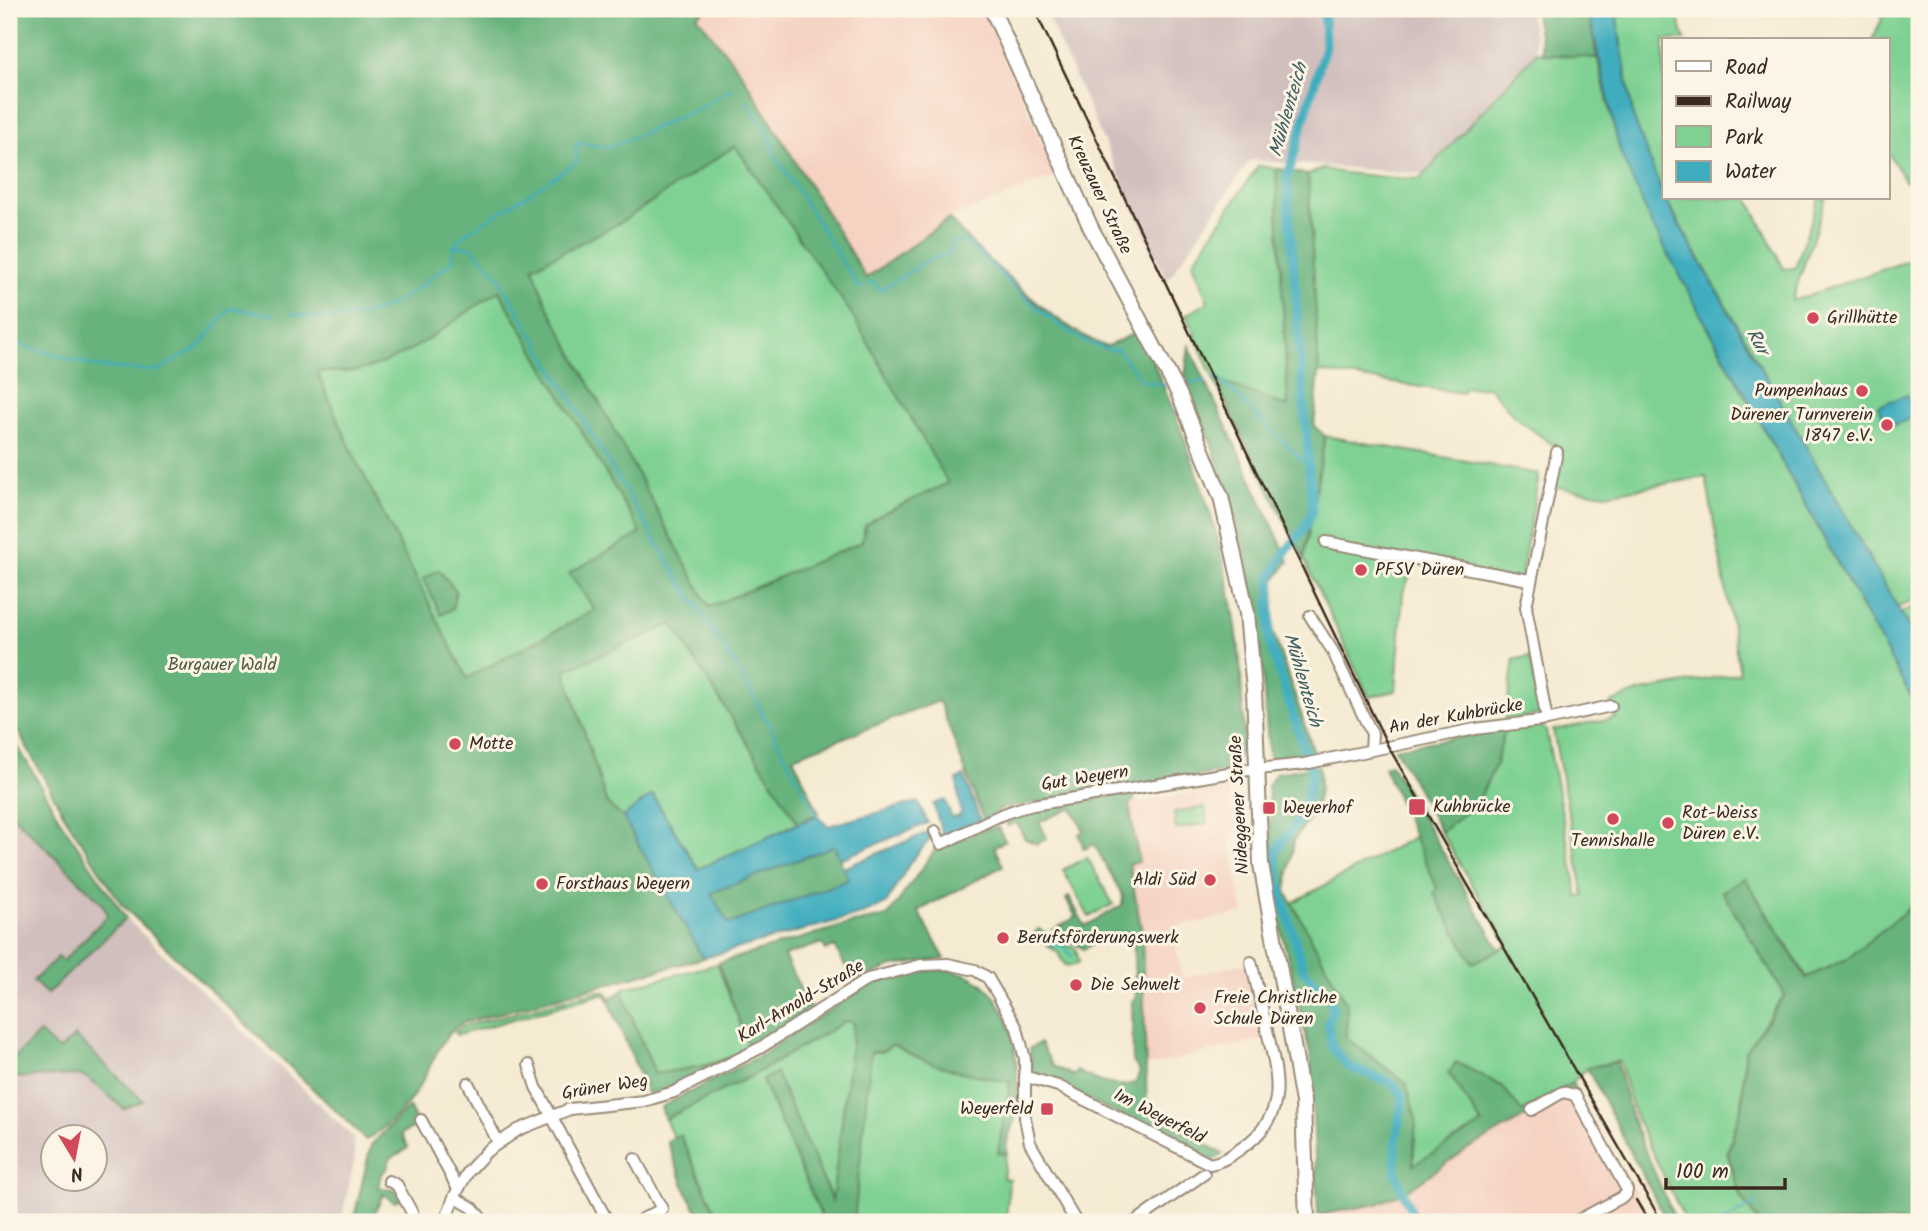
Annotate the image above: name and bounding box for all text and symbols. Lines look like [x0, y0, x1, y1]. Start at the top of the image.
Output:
legend [1662, 38, 1890, 200]
text: Road [1725, 52, 1768, 85]
water label: Mühlenteich [1261, 58, 1317, 161]
text: Railway [1725, 86, 1791, 119]
text: Park [1725, 122, 1763, 155]
street label: Kreuzauer Straße [1059, 130, 1139, 260]
text: Water [1725, 156, 1777, 189]
place label: Grillhütte [1827, 304, 1897, 333]
marker: Grillhütte [1805, 310, 1821, 326]
water label: Rur [1737, 323, 1778, 364]
place label: Pumpenhaus [1755, 377, 1848, 406]
marker: Pumpenhaus [1854, 383, 1870, 399]
place label: Dürener Turnverein 1847 e.V. [1730, 401, 1873, 451]
marker: Dürener Turnverein 1847 e.V. [1879, 417, 1895, 433]
place label: PFSV Düren [1375, 556, 1464, 585]
marker: PFSV Düren [1353, 562, 1369, 578]
water label: Mühlenteich [1274, 629, 1330, 732]
park label: Burgauer Wald [168, 651, 277, 680]
street label: An der Kuhbrücke [1387, 691, 1525, 743]
place label: Motte [469, 730, 513, 759]
street label: Nideggener Straße [1222, 735, 1258, 875]
marker: Motte [447, 736, 463, 752]
street label: Gut Weyern [1039, 758, 1131, 800]
place label: Kuhbrücke [1433, 793, 1511, 822]
place label: Weyerhof [1283, 794, 1354, 823]
marker: Kuhbrücke [1407, 797, 1427, 817]
place label: Rot-Weiss Düren e.V. [1682, 799, 1759, 849]
marker: Weyerhof [1261, 800, 1277, 816]
marker: Tennishalle [1605, 811, 1621, 827]
marker: Rot-Weiss Düren e.V. [1660, 815, 1676, 831]
place label: Tennishalle [1571, 827, 1655, 856]
place label: Aldi Süd [1133, 866, 1197, 895]
place label: Forsthaus Weyern [556, 870, 690, 899]
marker: Aldi Süd [1202, 872, 1218, 888]
marker: Forsthaus Weyern [534, 876, 550, 892]
place label: Berufsförderungswerk [1017, 924, 1179, 953]
marker: Berufsförderungswerk [995, 930, 1011, 946]
street label: Karl-Arnold-Straße [732, 953, 870, 1051]
place label: Die Sehwelt [1090, 971, 1181, 1000]
marker: Die Sehwelt [1068, 977, 1084, 993]
place label: Freie Christliche Schule Düren [1214, 984, 1337, 1034]
marker: Freie Christliche Schule Düren [1192, 1000, 1208, 1016]
street label: Grüner Weg [560, 1067, 650, 1109]
street label: Im Weyerfeld [1108, 1081, 1211, 1153]
place label: Weyerfeld [960, 1095, 1034, 1124]
marker: Weyerfeld [1039, 1101, 1055, 1117]
north arrow [38, 1122, 108, 1192]
scale bar [1666, 1147, 1784, 1191]
text: 100 m [1676, 1156, 1729, 1189]
text: N [68, 1157, 85, 1189]

